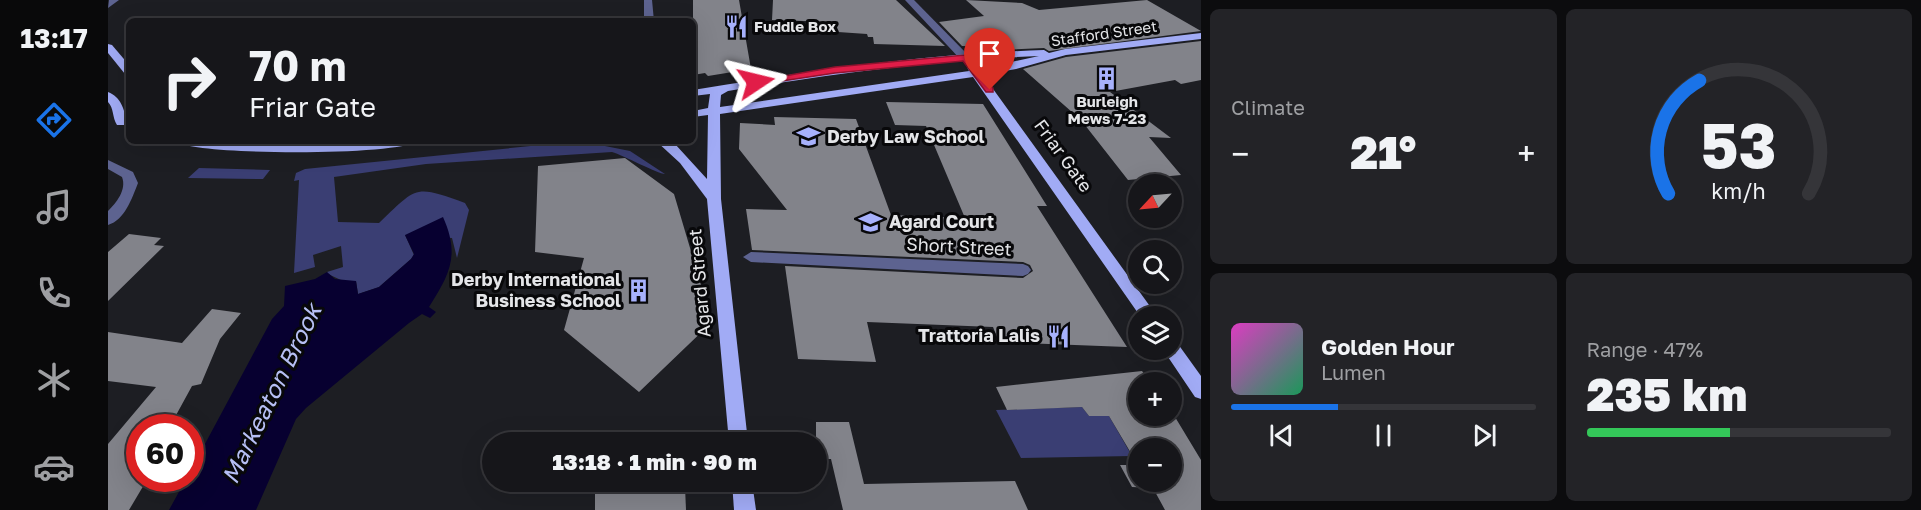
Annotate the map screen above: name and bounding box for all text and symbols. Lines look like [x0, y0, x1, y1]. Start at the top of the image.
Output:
restaurant icon: Fuddle Box [723, 14, 749, 40]
place label: Fuddle Box [754, 17, 836, 35]
street label: Stafford Street [1050, 17, 1158, 49]
text: 13:17 [20, 22, 88, 54]
pin [964, 28, 1015, 90]
icon: arrive [973, 37, 1006, 70]
text: 70 m [249, 40, 346, 90]
icon: right [150, 42, 228, 120]
position arrow [724, 50, 788, 114]
building icon: Burleigh Mews 7-23 [1094, 65, 1120, 91]
text: Friar Gate [249, 91, 376, 123]
place label: Burleigh Mews 7-23 [1068, 92, 1146, 127]
text: Climate [1231, 95, 1305, 119]
icon: directions [33, 99, 75, 141]
text: 53 [1701, 107, 1777, 182]
street label: Friar Gate [1030, 115, 1098, 196]
school or university icon: Derby Law School [796, 124, 822, 150]
place label: Derby Law School [827, 125, 985, 147]
text: 21° [1350, 125, 1416, 179]
text: − [1231, 134, 1249, 173]
text: + [1517, 134, 1536, 173]
north arrow [1128, 174, 1182, 228]
map controls [1128, 174, 1182, 492]
text: km/h [1711, 178, 1766, 204]
icon: music [33, 186, 75, 228]
school or university icon: Agard Court [858, 209, 884, 235]
place label: Agard Court [889, 210, 994, 232]
street label: Agard Street [683, 228, 715, 338]
street label: Short Street [906, 232, 1012, 260]
button: search [1128, 240, 1182, 294]
place label: Derby International Business School [451, 268, 621, 311]
icon: phone [33, 272, 75, 314]
building icon: Derby International Business School [626, 277, 652, 303]
water label: Markeaton Brook [215, 297, 328, 488]
button: layers [1128, 306, 1182, 360]
restaurant icon: Trattoria Lalis [1045, 323, 1071, 349]
place label: Trattoria Lalis [918, 324, 1040, 346]
text: Golden Hour [1321, 333, 1455, 360]
text: Range · 47% [1587, 337, 1703, 361]
icon: climate [33, 359, 75, 401]
text: Lumen [1321, 360, 1386, 384]
text: 235 km [1587, 367, 1748, 421]
button: + [1128, 372, 1182, 426]
speed limit sign: 60 [126, 414, 204, 492]
icon: previous [1265, 419, 1298, 452]
icon: pause [1367, 419, 1400, 452]
icon: next [1468, 419, 1501, 452]
button: − [1128, 438, 1182, 492]
icon: car [33, 446, 75, 488]
text: 13:18 · 1 min · 90 m [552, 448, 757, 475]

